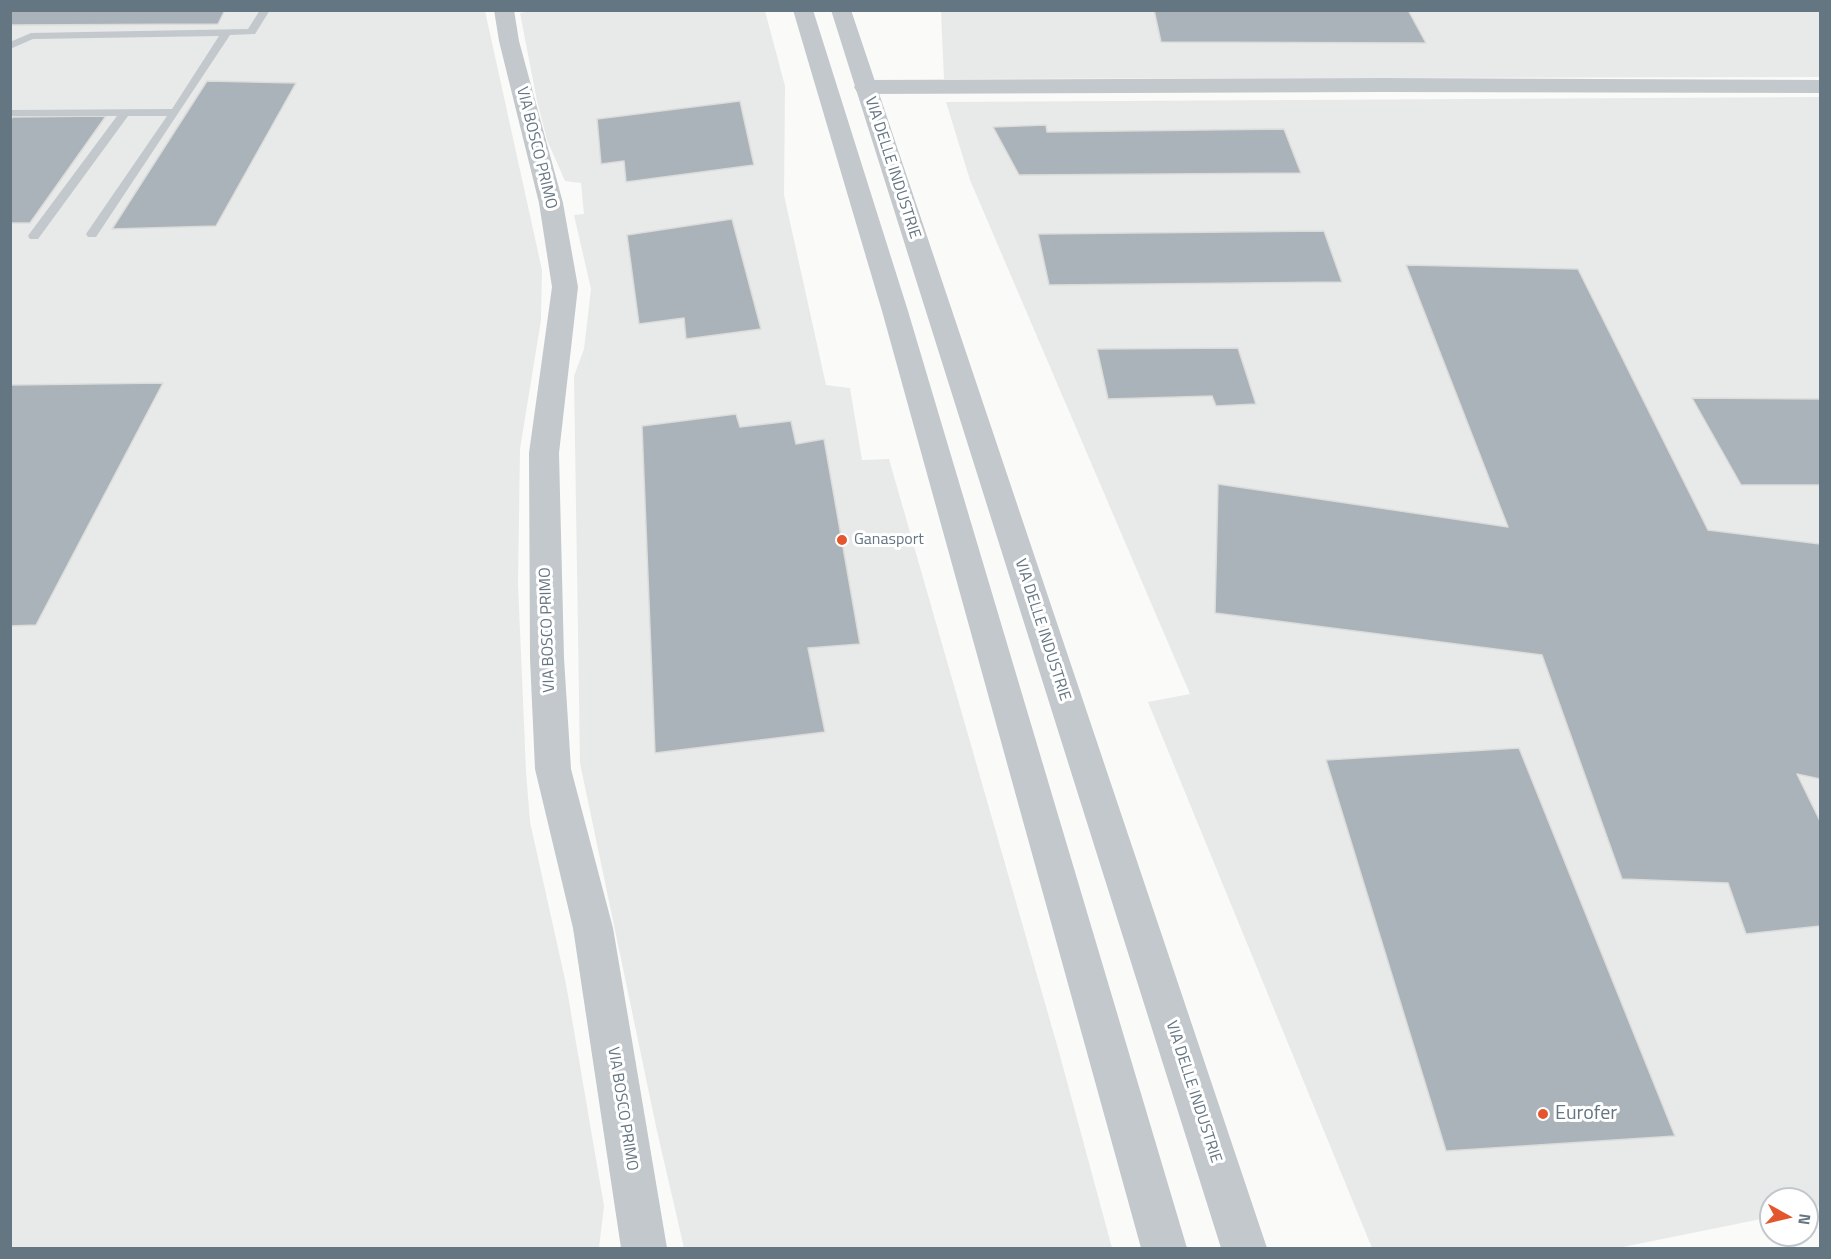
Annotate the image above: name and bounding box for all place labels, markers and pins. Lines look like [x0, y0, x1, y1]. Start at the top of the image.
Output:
place label: Ganasport [854, 530, 924, 550]
marker: Ganasport [835, 533, 849, 547]
place label: Eurofer [1555, 1102, 1617, 1126]
marker: Eurofer [1536, 1107, 1550, 1121]

